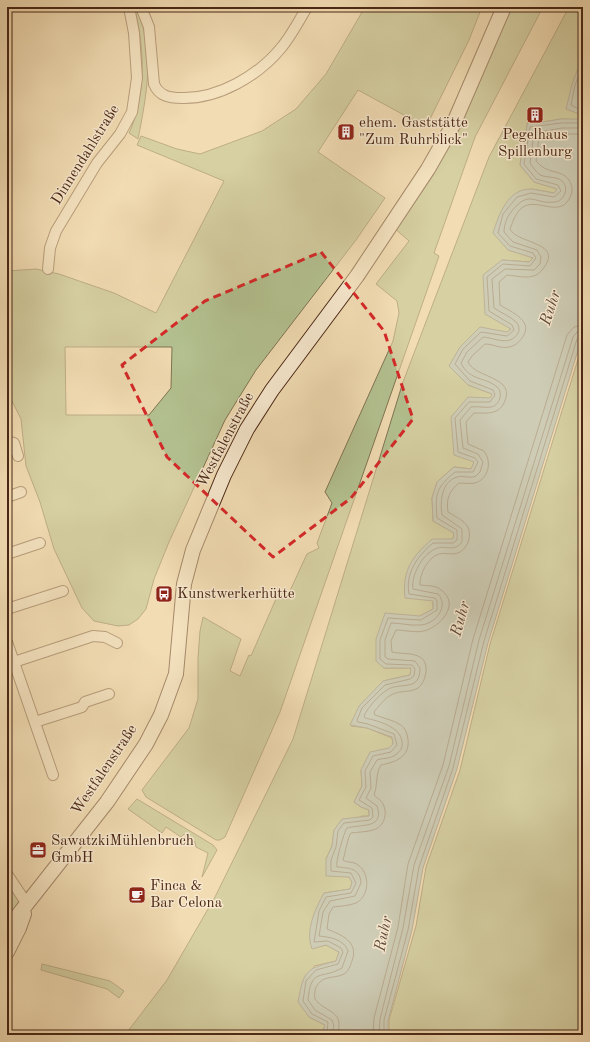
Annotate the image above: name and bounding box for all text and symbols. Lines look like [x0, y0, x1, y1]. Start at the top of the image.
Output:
street label: Dinnendahlstraße [49, 102, 123, 208]
building icon: Pegelhaus Spillenburg [525, 105, 545, 125]
place label: ehem. Gaststätte "Zum Ruhrblick" [359, 116, 468, 148]
building icon: ehem. Gaststätte "Zum Ruhrblick" [336, 122, 356, 142]
place label: Pegelhaus Spillenburg [498, 128, 572, 160]
water label: Ruhr [538, 287, 564, 328]
street label: Westfalenstraße [195, 390, 257, 490]
bus stop icon: Kunstwerkerhütte [154, 584, 174, 604]
place label: Kunstwerkerhütte [177, 587, 295, 602]
water label: Ruhr [448, 599, 474, 639]
street label: Westfalenstraße [69, 722, 141, 818]
place label: SawatzkiMühlenbruch GmbH [51, 834, 194, 866]
office icon: SawatzkiMühlenbruch GmbH [28, 840, 48, 860]
place label: Finca & Bar Celona [150, 879, 223, 911]
cafe icon: Finca & Bar Celona [127, 885, 147, 905]
water label: Ruhr [372, 914, 396, 954]

